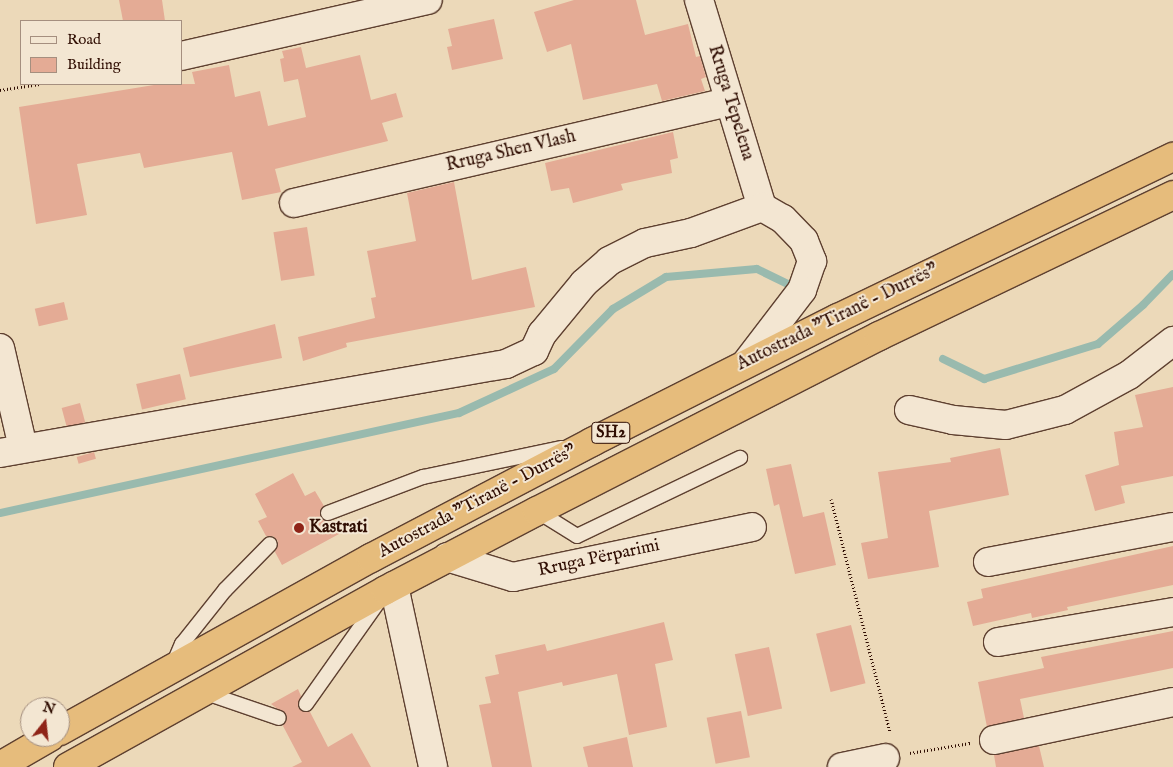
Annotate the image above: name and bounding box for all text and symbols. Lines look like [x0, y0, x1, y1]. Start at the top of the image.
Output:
legend [20, 20, 182, 85]
text: Road [67, 30, 101, 49]
street label: Rruga Tepelena [702, 43, 758, 163]
text: Building [67, 55, 121, 74]
street label: Rruga Shen Vlash [444, 127, 578, 177]
street label: Autostrada "Tiranë - Durrës" [734, 260, 942, 376]
road number: SH2 [591, 419, 631, 446]
street label: Autostrada "Tiranë - Durrës" [375, 440, 581, 564]
place label: Kastrati [309, 517, 368, 539]
marker: Kastrati [293, 522, 305, 534]
street label: Rruga Përparimi [536, 536, 662, 582]
north arrow [20, 697, 70, 747]
text: N [41, 698, 57, 719]

